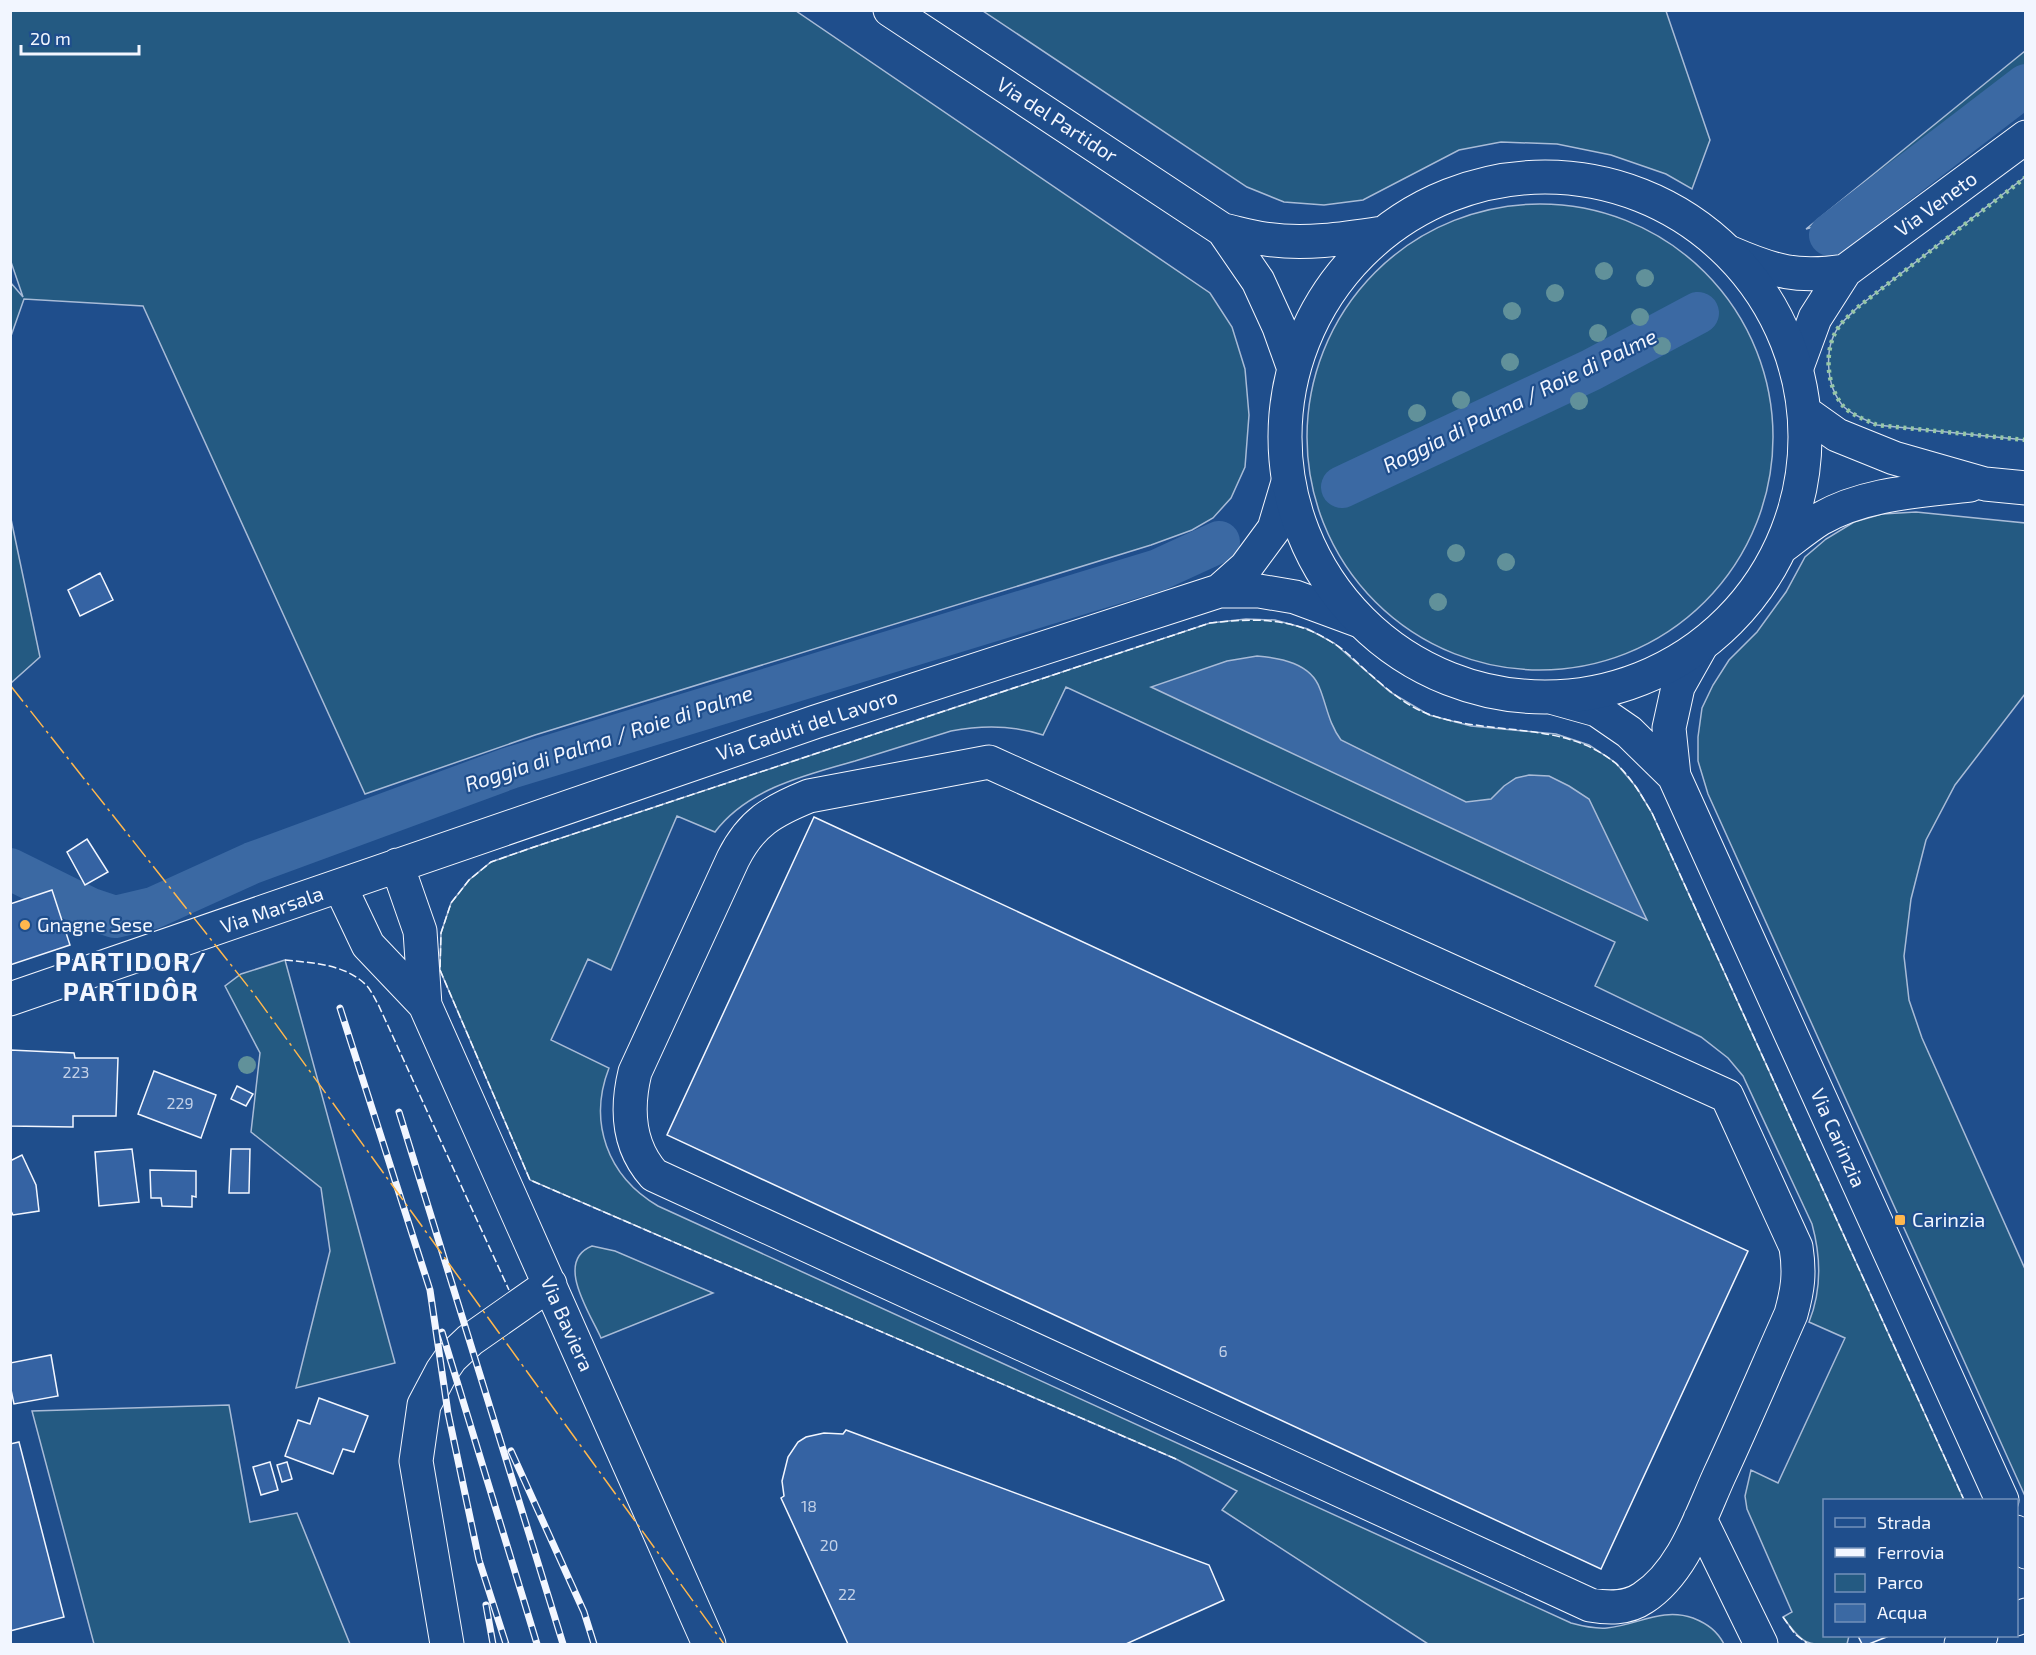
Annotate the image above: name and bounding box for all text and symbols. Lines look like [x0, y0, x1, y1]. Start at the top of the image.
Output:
scale bar [21, 18, 140, 56]
text: 20 m [30, 27, 71, 49]
street label: Via del Partidor [993, 71, 1122, 167]
street label: Via Veneto [1890, 165, 1981, 241]
water label: Roggia di Palma / Roie di Palme [1378, 322, 1660, 477]
water label: Roggia di Palma / Roie di Palme [461, 679, 756, 796]
street label: Via Caduti del Lavoro [713, 683, 900, 765]
street label: Via Marsala [217, 880, 326, 938]
place label: Gnagne Sese [37, 912, 153, 936]
marker: Gnagne Sese [18, 918, 32, 932]
district label: PARTIDOR/ PARTIDÔR [55, 945, 207, 1006]
house number: 223 [63, 1062, 89, 1081]
street label: Via Carinzia [1806, 1084, 1871, 1191]
house number: 229 [166, 1093, 194, 1112]
place label: Carinzia [1912, 1207, 1985, 1231]
marker: Carinzia [1893, 1213, 1907, 1227]
street label: Via Baviera [536, 1272, 599, 1375]
house number: 6 [1218, 1341, 1228, 1360]
house number: 18 [801, 1496, 817, 1515]
legend [1823, 1499, 2018, 1637]
text: Strada [1877, 1511, 1931, 1533]
house number: 20 [820, 1535, 838, 1554]
text: Ferrovia [1877, 1541, 1944, 1563]
text: Parco [1877, 1571, 1923, 1593]
house number: 22 [838, 1584, 856, 1603]
text: Acqua [1877, 1601, 1927, 1623]

